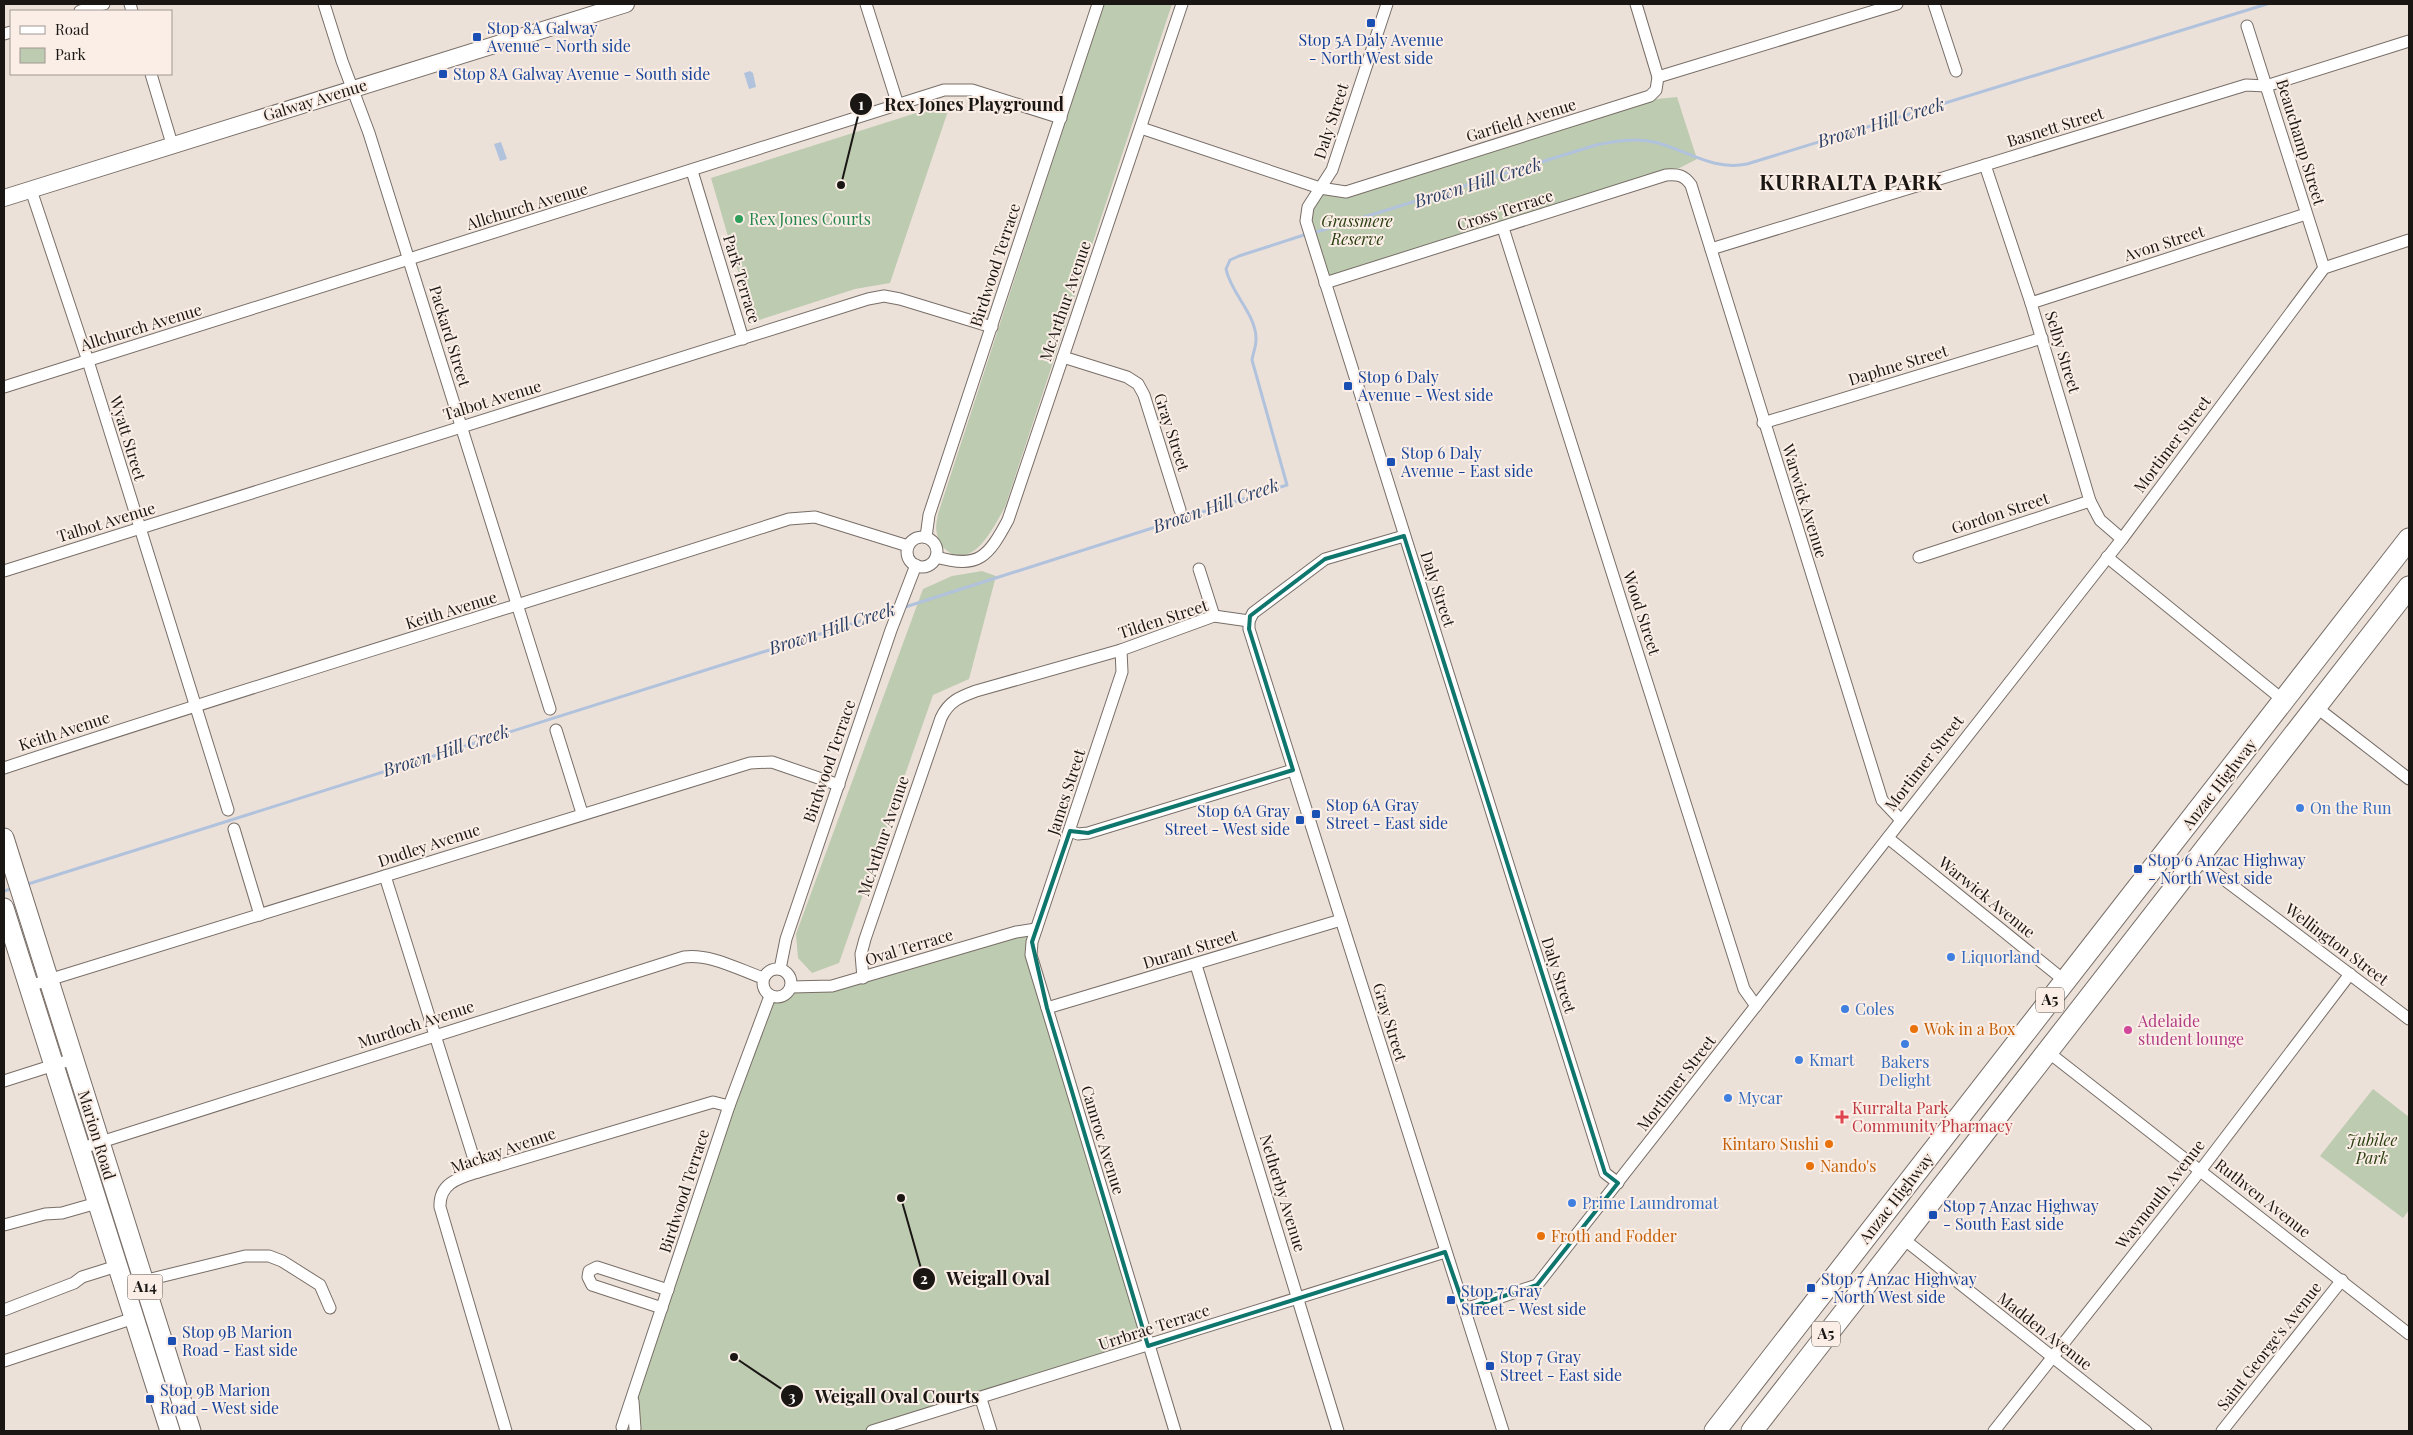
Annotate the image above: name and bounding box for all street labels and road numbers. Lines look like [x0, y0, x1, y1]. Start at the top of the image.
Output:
street label: Galway Avenue [260, 74, 369, 125]
street label: Beauchamp Street [2272, 76, 2331, 208]
street label: Daly Street [1308, 80, 1353, 161]
street label: Garfield Avenue [1463, 93, 1579, 146]
street label: Basnett Street [2004, 102, 2106, 151]
street label: Allchurch Avenue [463, 177, 590, 234]
street label: Cross Terrace [1454, 184, 1556, 235]
street label: Birdwood Terrace [965, 200, 1024, 329]
street label: Avon Street [2120, 220, 2207, 266]
street label: Park Terrace [719, 232, 766, 326]
street label: McArthur Avenue [1034, 238, 1095, 364]
street label: Packard Street [425, 283, 476, 389]
street label: Allchurch Avenue [77, 298, 204, 355]
street label: Selby Street [2041, 308, 2086, 396]
street label: Daphne Street [1846, 339, 1950, 390]
street label: Talbot Avenue [440, 375, 544, 424]
street label: Gray Street [1150, 390, 1195, 474]
street label: Mortimer Street [2128, 391, 2215, 496]
street label: Wyatt Street [105, 392, 151, 483]
street label: Warwick Avenue [1778, 440, 1833, 561]
street label: Gordon Street [1948, 487, 2052, 538]
street label: Talbot Avenue [54, 497, 158, 546]
street label: Daly Street [1416, 548, 1461, 630]
street label: Wood Street [1619, 567, 1666, 658]
street label: Keith Avenue [403, 586, 499, 633]
street label: Tilden Street [1115, 594, 1211, 643]
street label: Birdwood Terrace [798, 697, 859, 825]
street label: Keith Avenue [16, 706, 112, 755]
street label: Mortimer Street [1880, 710, 1968, 815]
street label: Anzac Highway [2176, 734, 2261, 834]
street label: James Street [1041, 746, 1089, 838]
street label: McArthur Avenue [852, 773, 913, 899]
street label: Dudley Avenue [375, 818, 483, 871]
street label: Warwick Avenue [1934, 851, 2040, 942]
street label: Wellington Street [2281, 897, 2393, 990]
street label: Oval Terrace [862, 923, 956, 970]
street label: Durant Street [1140, 924, 1240, 973]
street label: Daly Street [1537, 934, 1582, 1016]
street label: Gray Street [1369, 980, 1412, 1064]
road number: A5 [2036, 988, 2064, 1012]
street label: Murdoch Avenue [355, 995, 477, 1052]
street label: Mortimer Street [1632, 1030, 1720, 1135]
street label: Camroc Avenue [1077, 1083, 1130, 1197]
street label: Marion Road [74, 1088, 121, 1182]
street label: Mackay Avenue [447, 1122, 558, 1177]
street label: Birdwood Terrace [654, 1126, 713, 1255]
street label: Netherby Avenue [1256, 1132, 1311, 1254]
street label: Waymouth Avenue [2110, 1135, 2209, 1253]
street label: Anzac Highway [1853, 1148, 1938, 1248]
street label: Ruthven Avenue [2211, 1154, 2316, 1242]
road number: A14 [128, 1274, 162, 1300]
street label: Saint George's Avenue [2212, 1277, 2326, 1414]
street label: Madden Avenue [1994, 1287, 2097, 1374]
street label: Urrbrae Terrace [1096, 1299, 1212, 1354]
road number: A5 [1812, 1322, 1840, 1346]

